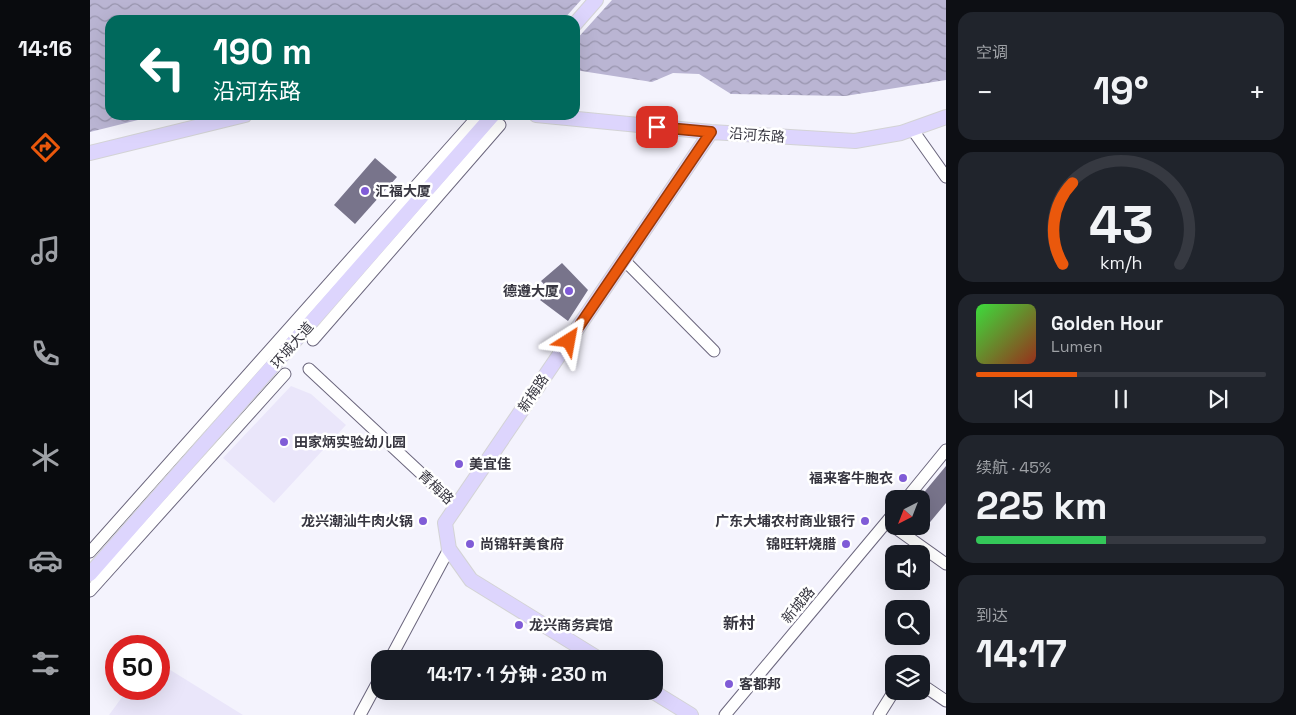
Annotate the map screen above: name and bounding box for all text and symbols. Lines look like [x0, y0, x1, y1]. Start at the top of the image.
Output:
text: 190 m [213, 30, 312, 74]
text: 14:16 [18, 34, 72, 62]
icon: left [130, 35, 195, 100]
text: 空调 [976, 42, 1008, 63]
text: 19° [1093, 67, 1149, 115]
text: − [976, 74, 993, 110]
text: + [1249, 74, 1266, 110]
text: 沿河东路 [213, 77, 301, 105]
pin [636, 106, 678, 148]
icon: arrive [643, 113, 671, 141]
street label: 沿河东路 [728, 124, 786, 146]
icon: directions [28, 130, 63, 165]
place label: 汇福大厦 [375, 182, 431, 200]
marker: 汇福大厦 [359, 185, 371, 197]
text: 43 [1089, 192, 1153, 258]
icon: music [28, 233, 63, 268]
text: km/h [1100, 251, 1142, 274]
place label: 德遵大厦 [503, 282, 559, 300]
marker: 德遵大厦 [563, 285, 575, 297]
text: Golden Hour [1051, 311, 1163, 336]
position arrow [542, 314, 594, 366]
street label: 环城大道 [267, 318, 317, 372]
icon: phone [28, 336, 63, 371]
text: Lumen [1051, 336, 1103, 357]
street label: 新梅路 [514, 371, 552, 415]
icon: previous [1010, 385, 1038, 413]
icon: pause [1107, 385, 1135, 413]
icon: next [1204, 385, 1232, 413]
place label: 田家炳实验幼儿园 [294, 433, 406, 451]
marker: 田家炳实验幼儿园 [278, 436, 290, 448]
icon: climate [28, 440, 63, 475]
place label: 美宜佳 [469, 455, 511, 473]
text: 续航 · 45% [976, 457, 1051, 478]
marker: 美宜佳 [453, 458, 465, 470]
street label: 青梅路 [415, 466, 457, 508]
place label: 福来客牛胞衣 [809, 469, 893, 487]
marker: 福来客牛胞衣 [897, 472, 909, 484]
text: 225 km [976, 482, 1107, 530]
north arrow [885, 490, 930, 535]
map controls [885, 490, 930, 700]
place label: 龙兴潮汕牛肉火锅 [301, 512, 413, 530]
place label: 广东大埔农村商业银行 [715, 512, 855, 530]
marker: 龙兴潮汕牛肉火锅 [417, 515, 429, 527]
marker: 广东大埔农村商业银行 [859, 515, 871, 527]
place label: 尚锦轩美食府 [480, 535, 564, 553]
place label: 锦旺轩烧腊 [766, 535, 836, 553]
marker: 尚锦轩美食府 [464, 538, 476, 550]
marker: 锦旺轩烧腊 [840, 538, 852, 550]
icon: car [28, 543, 63, 578]
button: sound [885, 545, 930, 590]
street label: 新城路 [778, 583, 818, 627]
button: search [885, 600, 930, 645]
text: 到达 [976, 605, 1008, 626]
district label: 新村 [723, 613, 755, 634]
place label: 龙兴商务宾馆 [529, 616, 613, 634]
marker: 龙兴商务宾馆 [513, 619, 525, 631]
text: 14:17 [976, 630, 1067, 678]
speed limit sign: 50 [105, 635, 170, 700]
icon: filters [28, 646, 63, 681]
button: layers [885, 655, 930, 700]
text: 14:17 · 1 分钟 · 230 m [427, 662, 607, 687]
place label: 客都邦 [739, 675, 781, 693]
marker: 客都邦 [723, 678, 735, 690]

